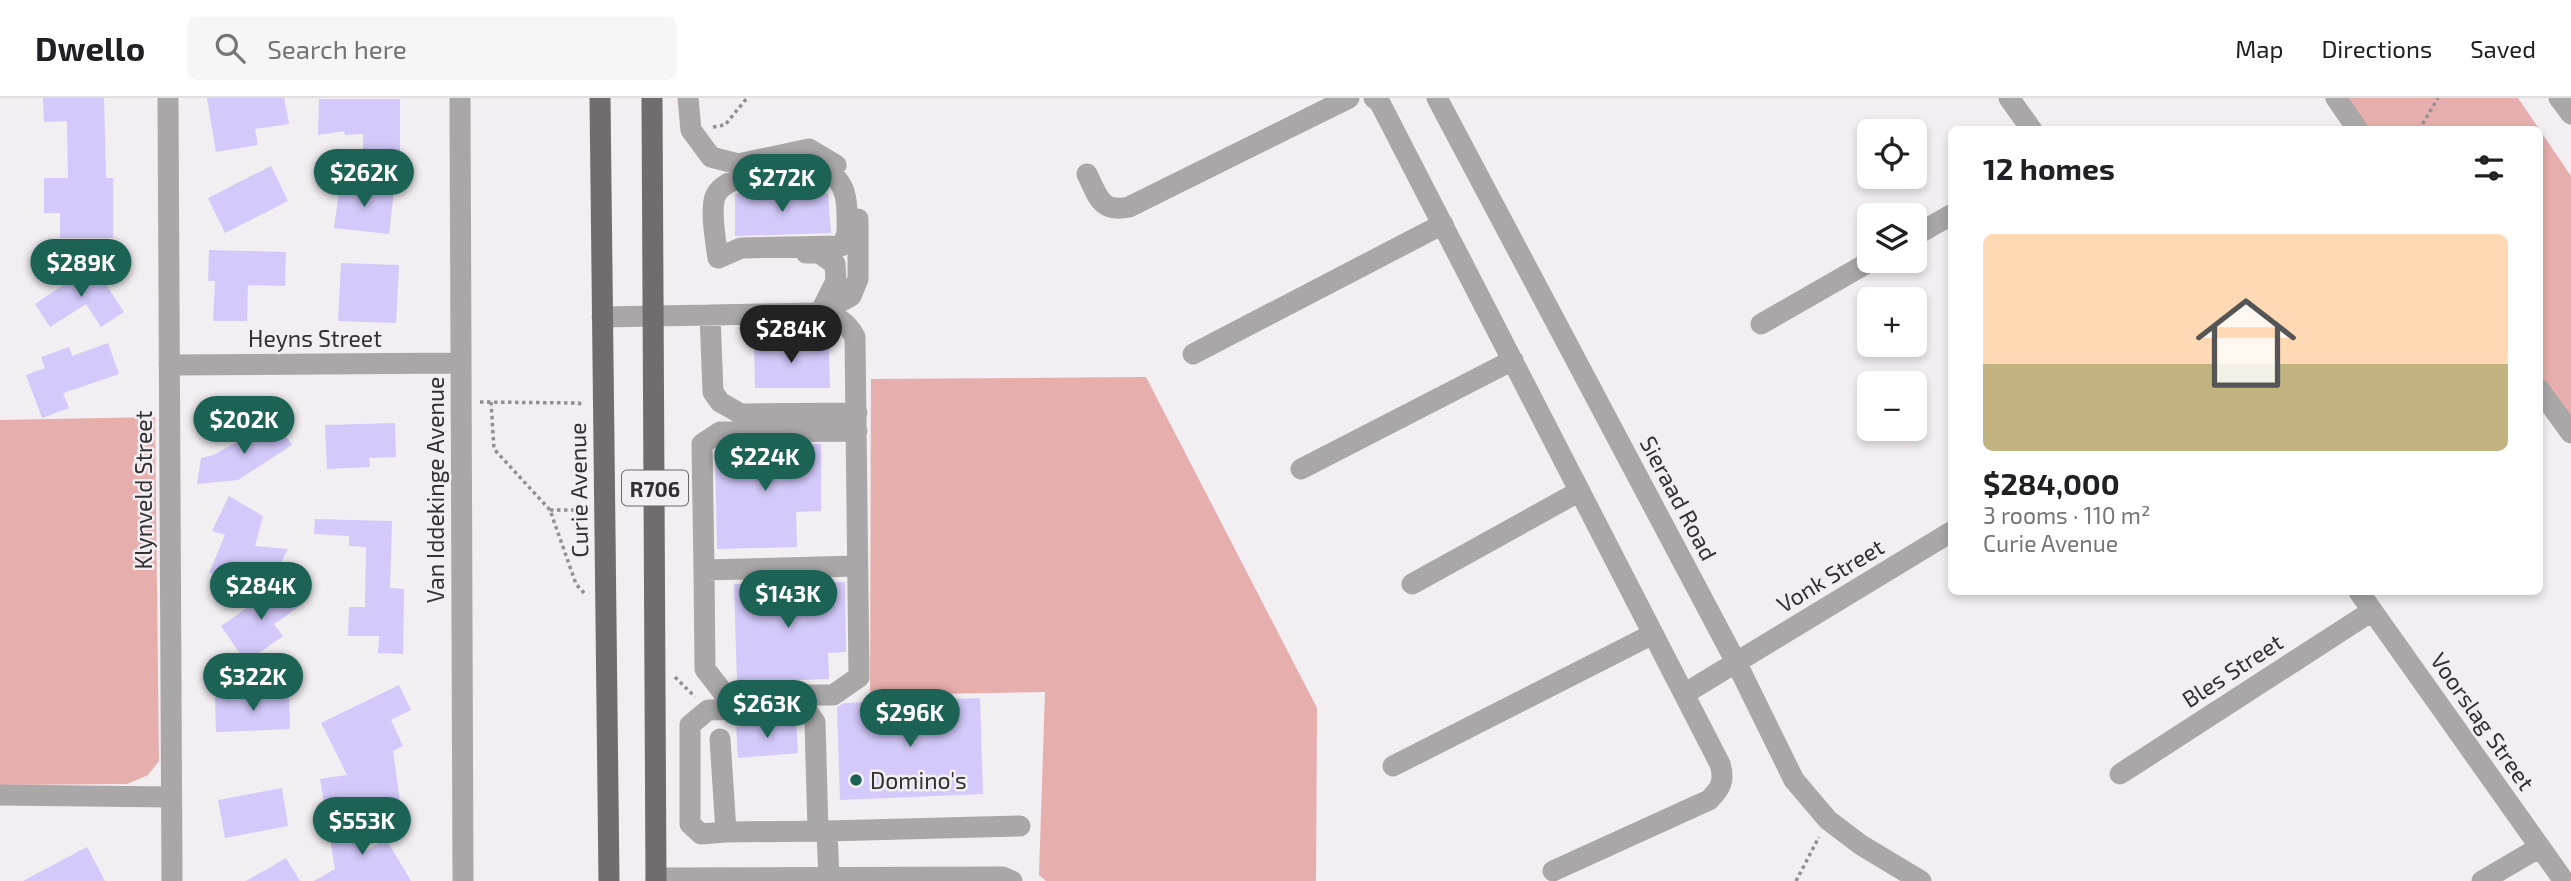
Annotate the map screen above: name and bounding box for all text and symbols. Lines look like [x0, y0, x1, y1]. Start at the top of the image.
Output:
search box [187, 17, 677, 80]
text: Dwello [35, 28, 145, 68]
icon: search [211, 29, 249, 67]
text: Search here [267, 33, 407, 64]
text: Map [2235, 34, 2283, 63]
text: Directions [2321, 34, 2432, 63]
text: Saved [2470, 34, 2536, 63]
map controls [1857, 119, 1927, 441]
button: locate [1857, 119, 1927, 189]
icon: filters [2470, 149, 2508, 187]
pin: $262K [315, 150, 413, 209]
text: 12 homes [1983, 150, 2115, 186]
pin: $272K [733, 155, 831, 214]
text: $262K [330, 158, 398, 186]
text: $272K [749, 163, 815, 191]
button: layers [1857, 203, 1927, 273]
pin: $289K [32, 240, 130, 299]
text: $289K [46, 248, 116, 276]
icon: home [2183, 280, 2309, 406]
button: + [1857, 287, 1927, 357]
pin: $284K [742, 306, 840, 365]
text: $284K [756, 314, 826, 342]
street label: Heyns Street [248, 324, 382, 352]
button: − [1857, 371, 1927, 441]
street label: Van Iddekinge Avenue [421, 377, 449, 603]
pin: $202K [195, 396, 293, 456]
text: $202K [209, 405, 279, 433]
street label: Klynveld Street [129, 410, 157, 569]
street label: Curie Avenue [563, 422, 593, 558]
street label: Sieraad Road [1635, 431, 1723, 565]
pin: $224K [716, 434, 814, 493]
text: $224K [730, 442, 800, 470]
text: $284,000 [1983, 465, 2120, 501]
road number: R706 [622, 470, 688, 506]
text: 3 rooms · 110 m² [1983, 501, 2150, 529]
text: Curie Avenue [1983, 529, 2118, 557]
street label: Vonk Street [1771, 532, 1889, 618]
pin: $284K [212, 562, 310, 622]
pin: $143K [739, 570, 837, 630]
text: $284K [226, 571, 296, 599]
text: $143K [755, 579, 821, 607]
street label: Bles Street [2176, 627, 2288, 713]
street label: Voorslag Street [2425, 647, 2541, 795]
pin: $322K [204, 654, 302, 713]
text: $322K [219, 662, 287, 690]
pin: $263K [718, 680, 816, 740]
text: $263K [733, 689, 801, 717]
pin: $296K [861, 690, 959, 749]
text: $296K [876, 698, 944, 726]
place label: Domino's [870, 766, 967, 794]
marker: Domino's [848, 772, 864, 788]
pin: $553K [313, 798, 411, 857]
text: $553K [329, 806, 395, 834]

